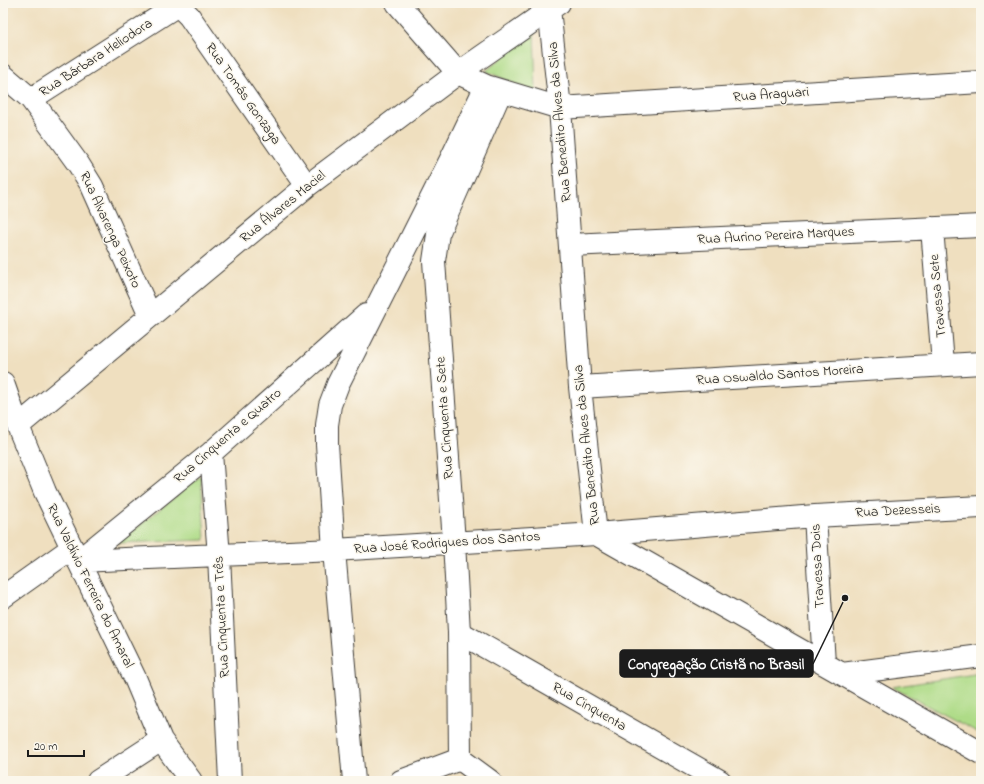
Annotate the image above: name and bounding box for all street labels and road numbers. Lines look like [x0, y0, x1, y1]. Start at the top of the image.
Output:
street label: Rua Bárbara Heliodora [35, 13, 157, 103]
street label: Rua Tomás Gonzaga [199, 39, 286, 150]
street label: Rua Benedito Alves da Silva [543, 41, 577, 203]
street label: Rua Araguari [732, 82, 810, 109]
street label: Rua Álvares Maciel [235, 165, 331, 248]
street label: Rua Alvarenga Peixoto [73, 168, 146, 292]
street label: Rua Aurino Pereira Marques [697, 221, 855, 251]
street label: Travessa Sete [924, 253, 952, 339]
street label: Rua Cinquenta e Sete [430, 355, 460, 480]
street label: Rua Oswaldo Santos Moreira [696, 359, 864, 391]
street label: Rua Benedito Alves da Silva [568, 364, 606, 526]
street label: Rua Cinquenta e Quatro [169, 383, 287, 489]
street label: Rua Dezesseis [855, 498, 941, 524]
street label: Rua Valdívio Ferreira do Amaral [41, 500, 139, 672]
street label: Travessa Dois [805, 523, 831, 609]
street label: Rua José Rodrigues dos Santos [353, 526, 541, 561]
street label: Rua Cinquenta e Três [208, 555, 236, 679]
street label: Rua Cinquenta [548, 677, 630, 737]

